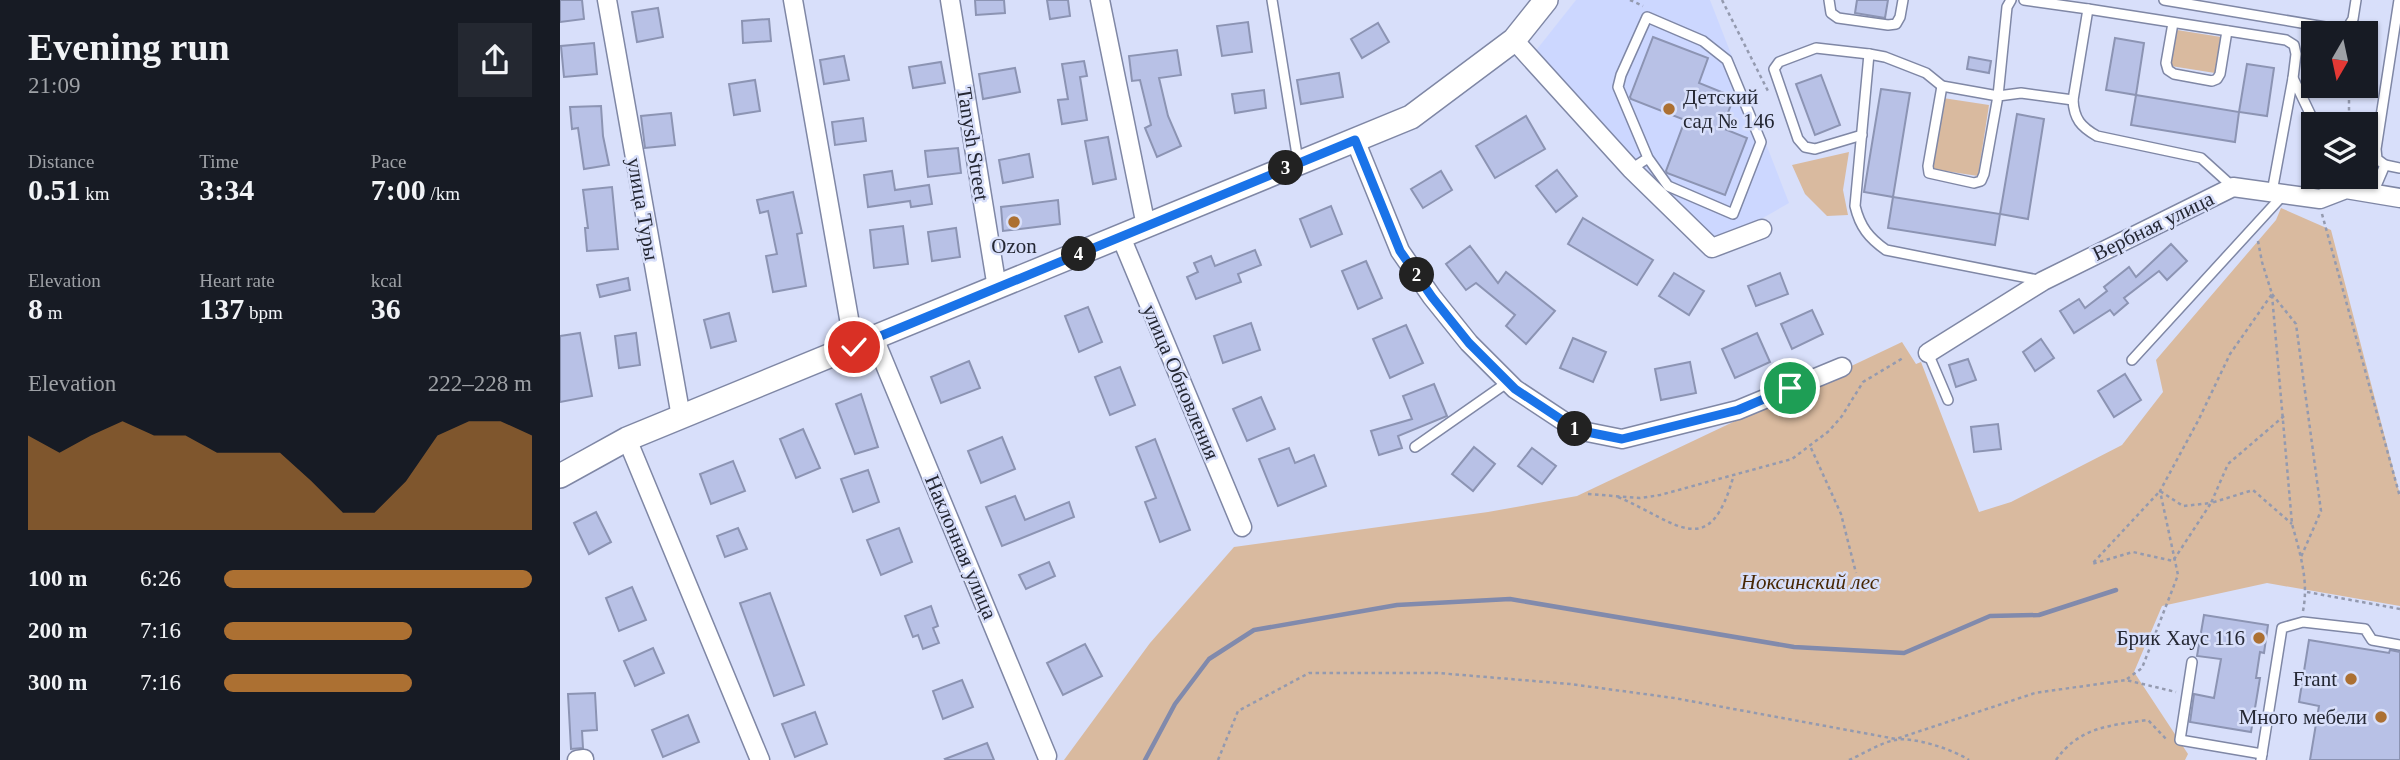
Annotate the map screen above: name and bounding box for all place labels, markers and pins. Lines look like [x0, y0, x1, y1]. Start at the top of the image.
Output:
place label: Детский сад № 146 [1683, 85, 1775, 133]
marker: Детский сад № 146 [1661, 101, 1677, 117]
pin: 3 [1268, 150, 1304, 186]
marker: Ozon [1006, 214, 1022, 230]
place label: Ozon [991, 234, 1037, 258]
pin: 4 [1062, 236, 1096, 272]
pin: 2 [1400, 258, 1434, 292]
pin [824, 317, 884, 377]
pin [1760, 358, 1820, 418]
pin: 1 [1558, 412, 1592, 446]
place label: Брик Хаус 116 [2117, 626, 2245, 650]
marker: Брик Хаус 116 [2251, 630, 2267, 646]
place label: Frant [2293, 667, 2337, 691]
marker: Frant [2343, 671, 2359, 687]
place label: Много мебели [2239, 705, 2367, 729]
marker: Много мебели [2373, 709, 2389, 725]

